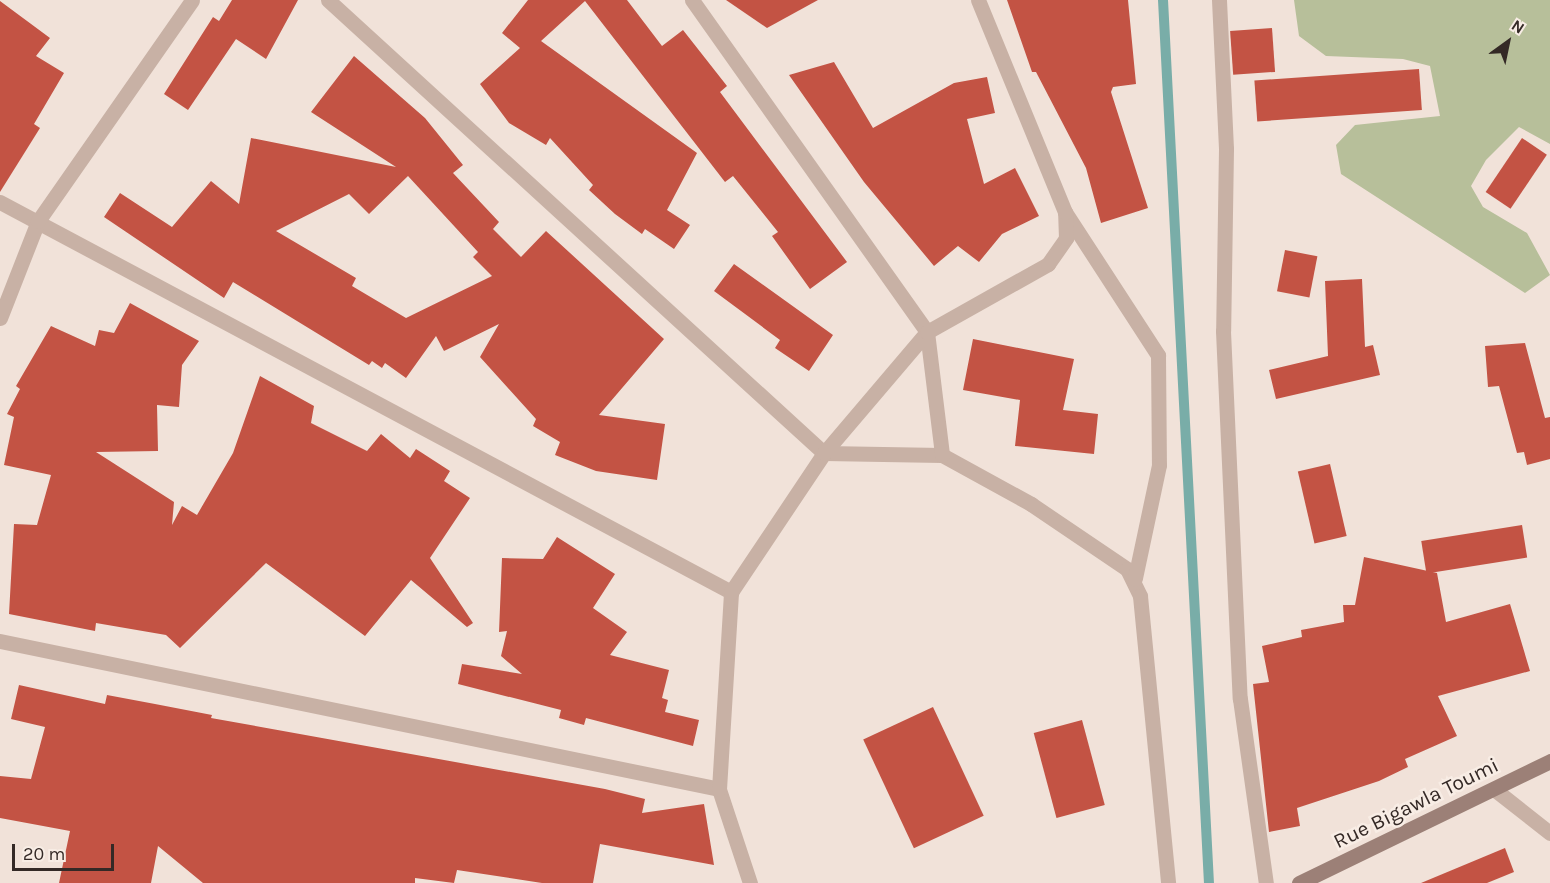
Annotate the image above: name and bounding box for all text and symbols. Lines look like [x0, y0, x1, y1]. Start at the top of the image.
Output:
north arrow [1478, 12, 1538, 72]
text: N [1508, 15, 1528, 38]
street label: Rue Bigawla Toumi [1329, 752, 1503, 854]
scale bar [15, 832, 117, 870]
text: 20 m [23, 843, 65, 865]

